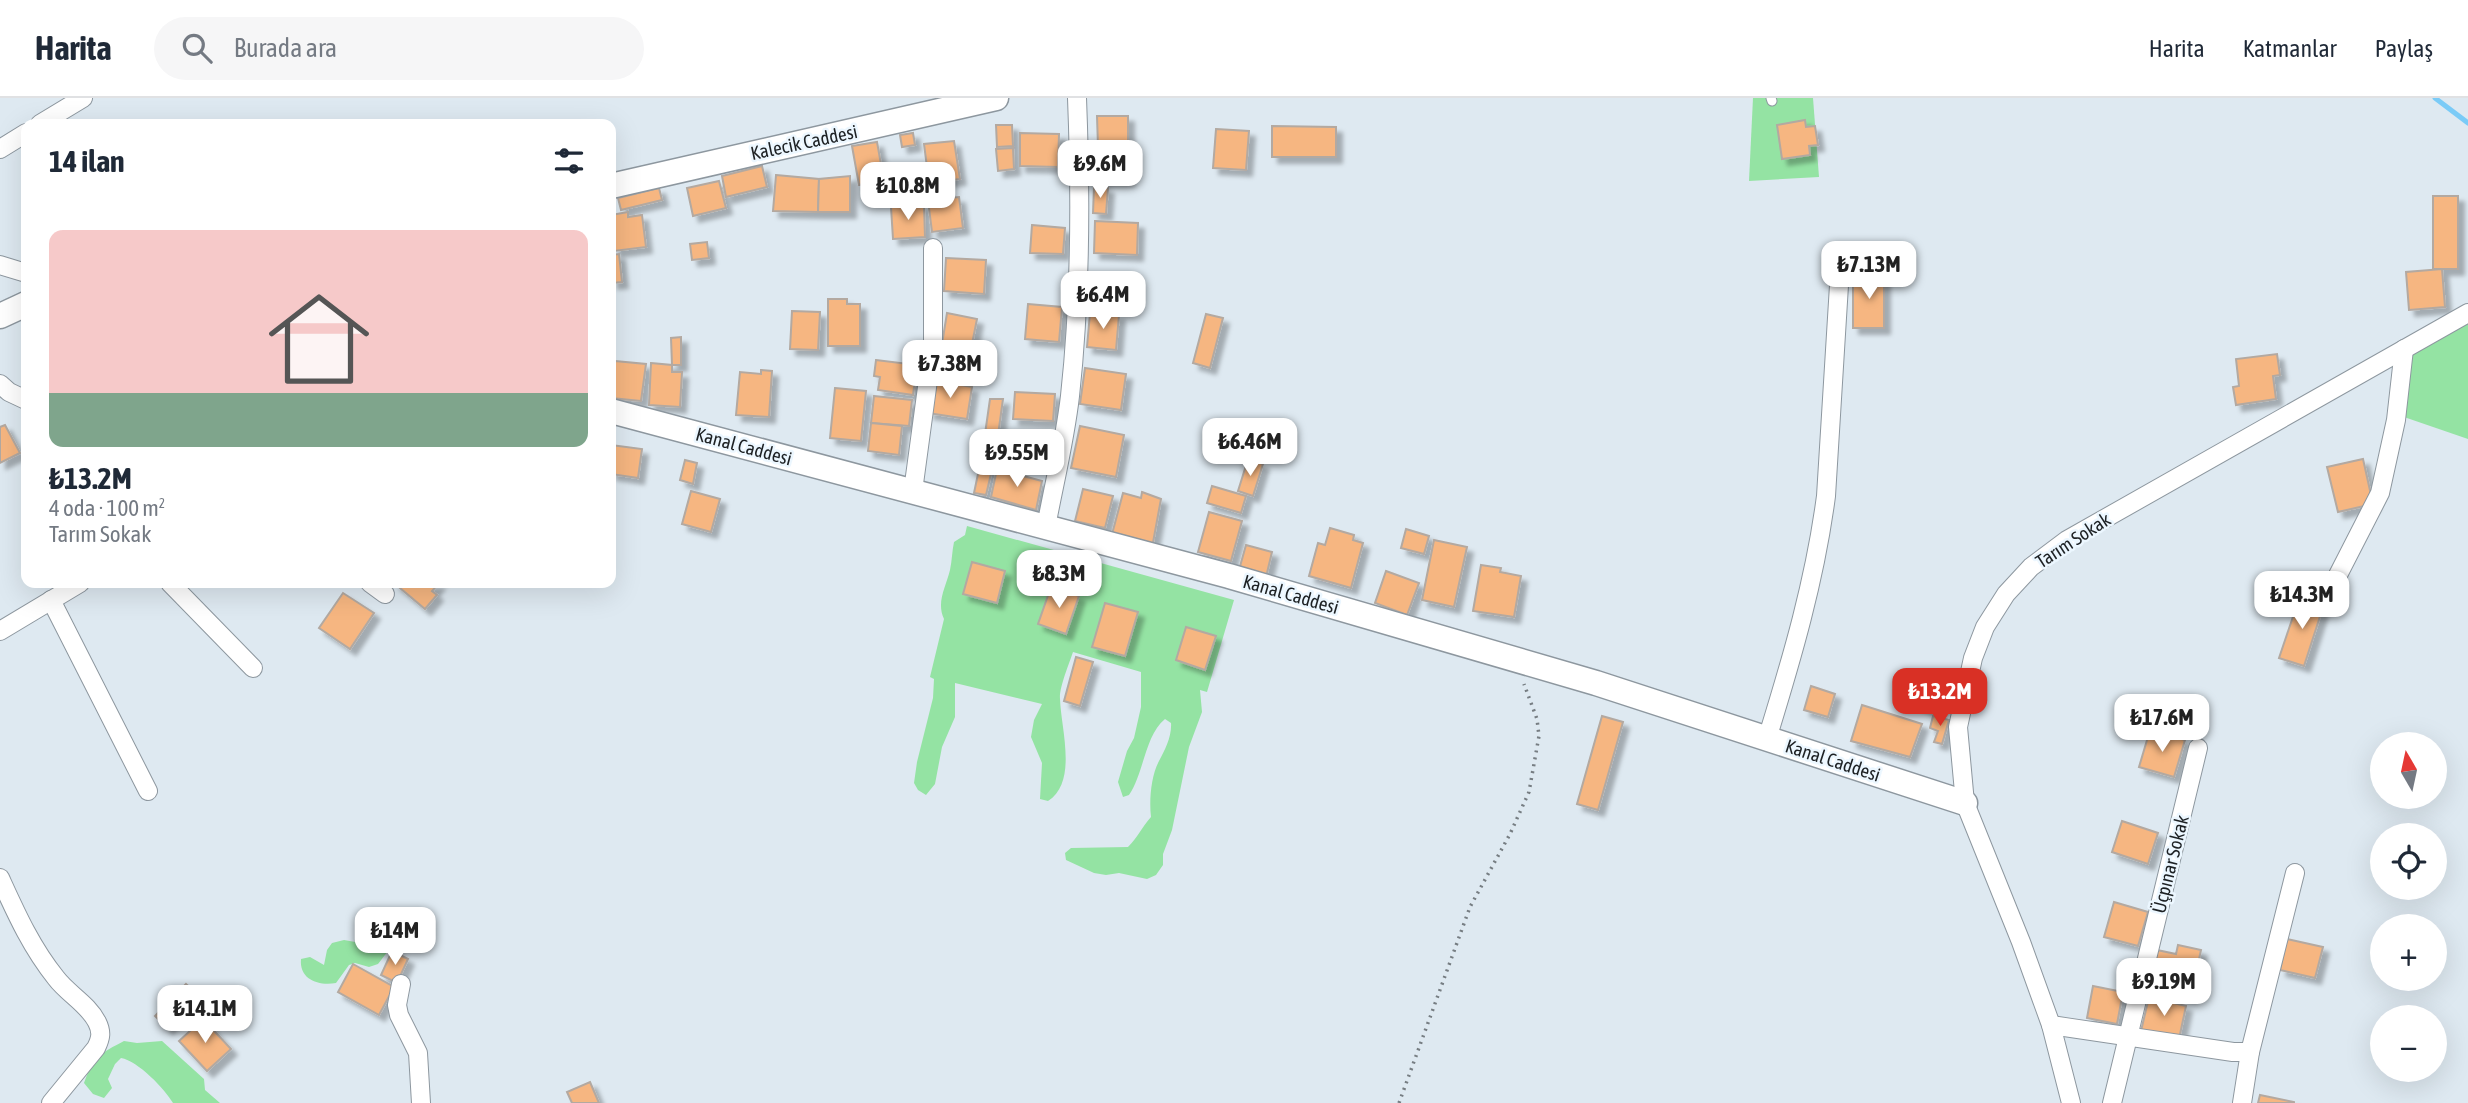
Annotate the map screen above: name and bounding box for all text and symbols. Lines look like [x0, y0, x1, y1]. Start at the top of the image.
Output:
search box [154, 17, 644, 80]
text: Harita [35, 29, 112, 67]
icon: search [178, 29, 216, 67]
text: Burada ara [234, 33, 337, 63]
text: Harita [2149, 35, 2205, 62]
text: Katmanlar [2243, 35, 2337, 62]
text: Paylaş [2375, 35, 2433, 62]
street label: Kalecik Caddesi [749, 120, 859, 164]
pin: ₺9.6M [1051, 140, 1149, 200]
icon: filters [550, 142, 588, 180]
text: 14 ilan [49, 144, 125, 178]
text: ₺9.6M [1074, 150, 1126, 176]
pin: ₺10.8M [851, 162, 965, 222]
text: ₺10.8M [876, 172, 940, 198]
pin: ₺7.13M [1812, 242, 1926, 301]
text: ₺7.13M [1837, 251, 1901, 277]
pin: ₺6.4M [1054, 272, 1152, 331]
icon: home [256, 276, 382, 402]
text: ₺6.4M [1077, 281, 1129, 307]
pin: ₺7.38M [893, 341, 1007, 400]
text: ₺7.38M [918, 350, 982, 376]
pin: ₺6.46M [1193, 418, 1307, 478]
street label: Kanal Caddesi [694, 423, 794, 469]
text: ₺6.46M [1218, 428, 1282, 454]
pin: ₺9.55M [960, 430, 1074, 489]
text: ₺9.55M [985, 439, 1049, 465]
text: ₺13.2M [49, 461, 132, 495]
text: 4 oda · 100 m² [49, 495, 165, 521]
street label: Tarım Sokak [2032, 507, 2115, 572]
text: Tarım Sokak [49, 521, 151, 547]
pin: ₺8.3M [1010, 550, 1108, 610]
text: ₺8.3M [1033, 560, 1085, 586]
street label: Kanal Caddesi [1241, 570, 1341, 618]
pin: ₺14.3M [2245, 572, 2359, 631]
text: ₺14.3M [2270, 581, 2334, 607]
pin: ₺13.2M [1883, 668, 1997, 728]
text: ₺13.2M [1908, 678, 1972, 704]
pin: ₺17.6M [2105, 694, 2219, 754]
text: ₺17.6M [2130, 704, 2194, 730]
north arrow [2370, 732, 2446, 808]
map controls [2370, 732, 2447, 1082]
street label: Kanal Caddesi [1783, 734, 1883, 786]
street label: Üçpınar Sokak [2147, 812, 2193, 915]
button: locate [2370, 823, 2447, 900]
pin: ₺14M [354, 908, 436, 967]
button: + [2370, 914, 2447, 991]
text: ₺14M [371, 917, 419, 943]
pin: ₺9.19M [2107, 958, 2221, 1018]
text: ₺9.19M [2132, 968, 2196, 994]
pin: ₺14.1M [148, 986, 262, 1045]
text: ₺14.1M [173, 995, 237, 1021]
button: − [2370, 1005, 2447, 1082]

